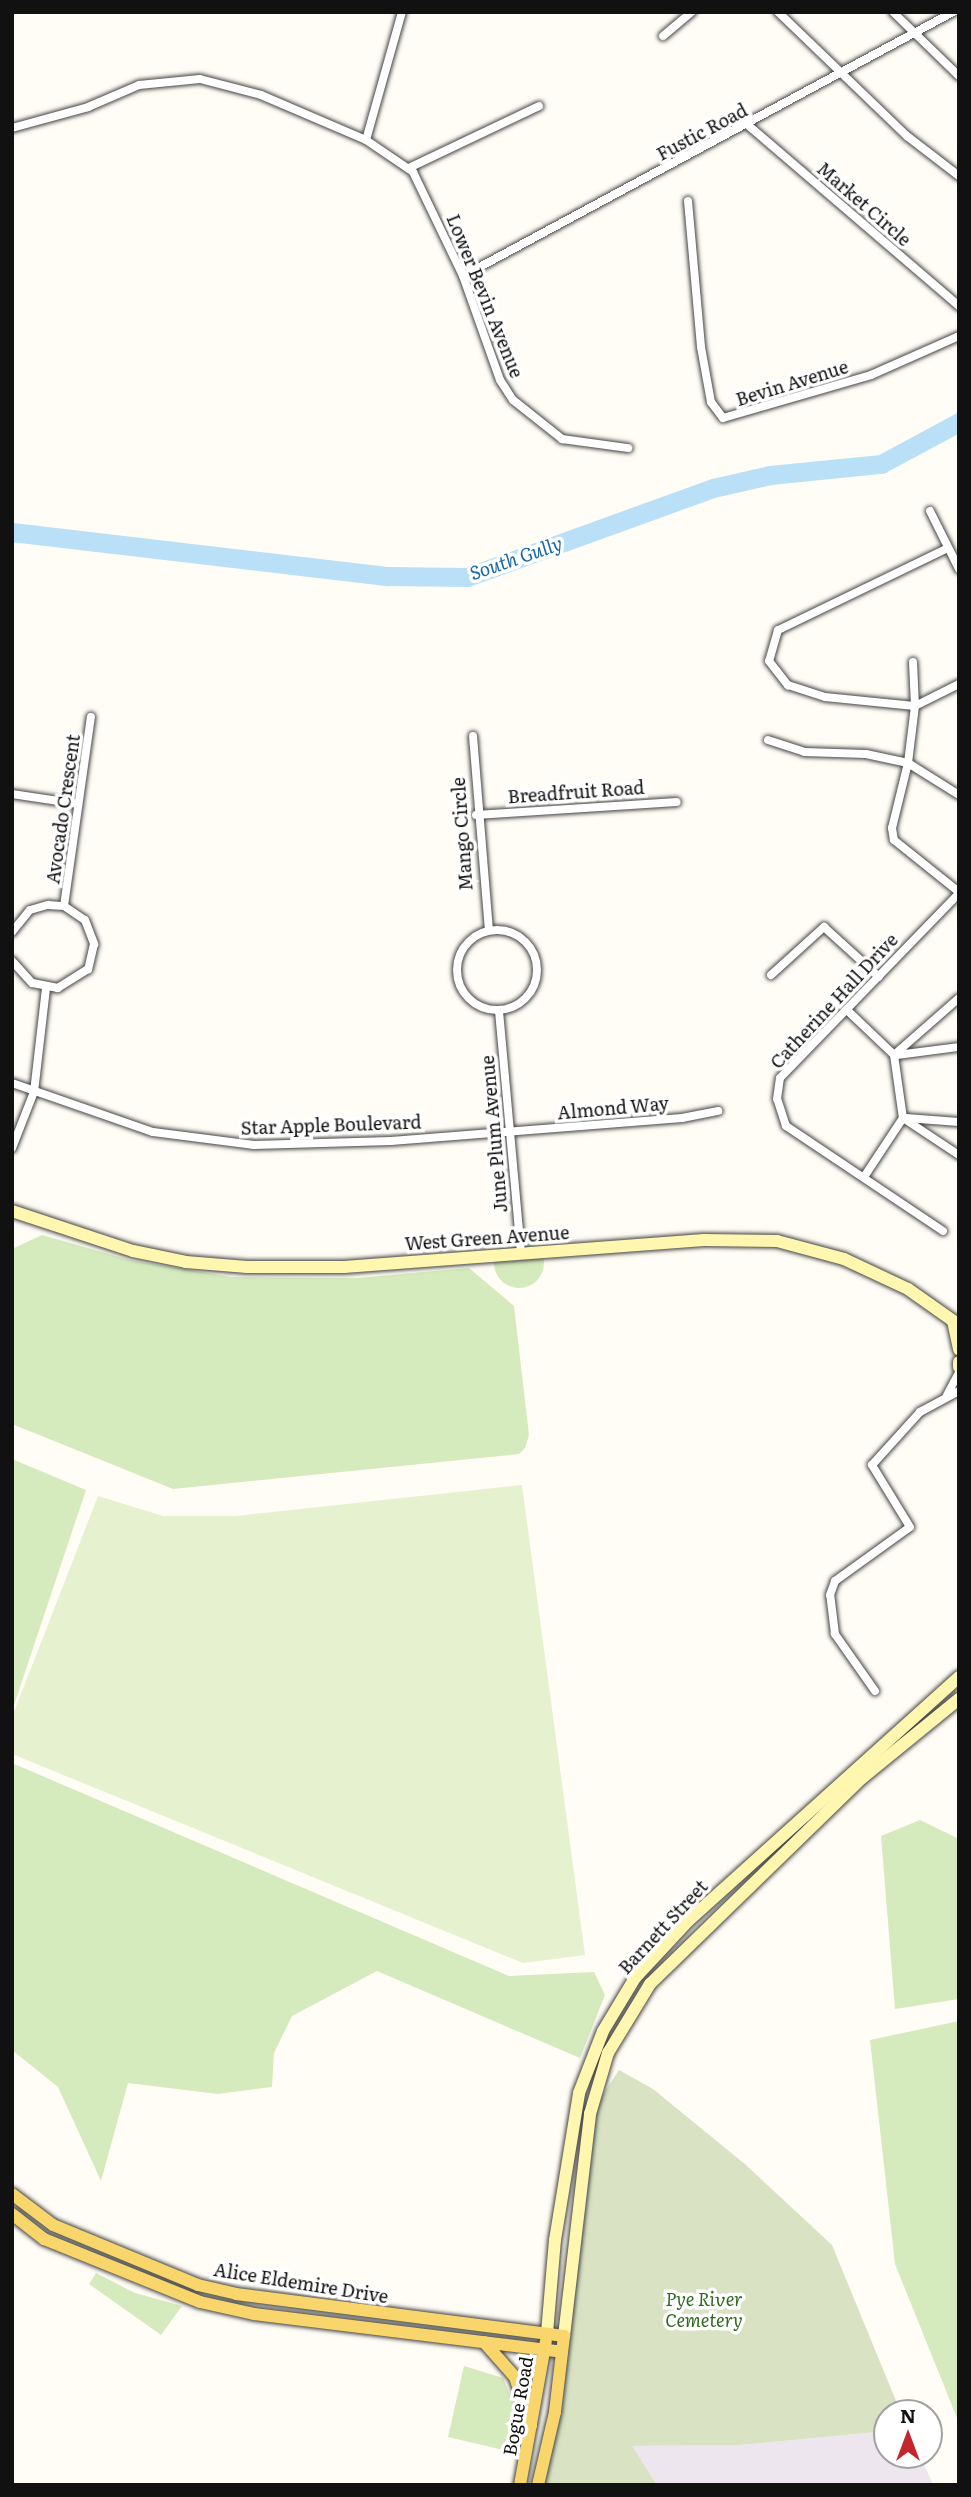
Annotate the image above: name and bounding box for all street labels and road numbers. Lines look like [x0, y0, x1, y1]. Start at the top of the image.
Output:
street label: Fustic Road [653, 99, 751, 165]
street label: Market Circle [813, 157, 915, 251]
street label: Lower Bevin Avenue [442, 211, 528, 381]
street label: Bevin Avenue [733, 356, 851, 410]
street label: Avocado Crescent [42, 733, 84, 885]
street label: Mango Circle [447, 776, 477, 892]
street label: Breadfruit Road [507, 776, 645, 808]
street label: Catherine Hall Drive [766, 929, 902, 1073]
street label: June Plum Avenue [476, 1054, 512, 1214]
street label: Almond Way [556, 1092, 670, 1124]
street label: Star Apple Boulevard [240, 1111, 422, 1139]
street label: West Green Avenue [404, 1221, 570, 1255]
street label: Barnett Street [614, 1876, 712, 1978]
street label: Alice Eldemire Drive [212, 2259, 390, 2307]
street label: Bogue Road [499, 2355, 537, 2457]

